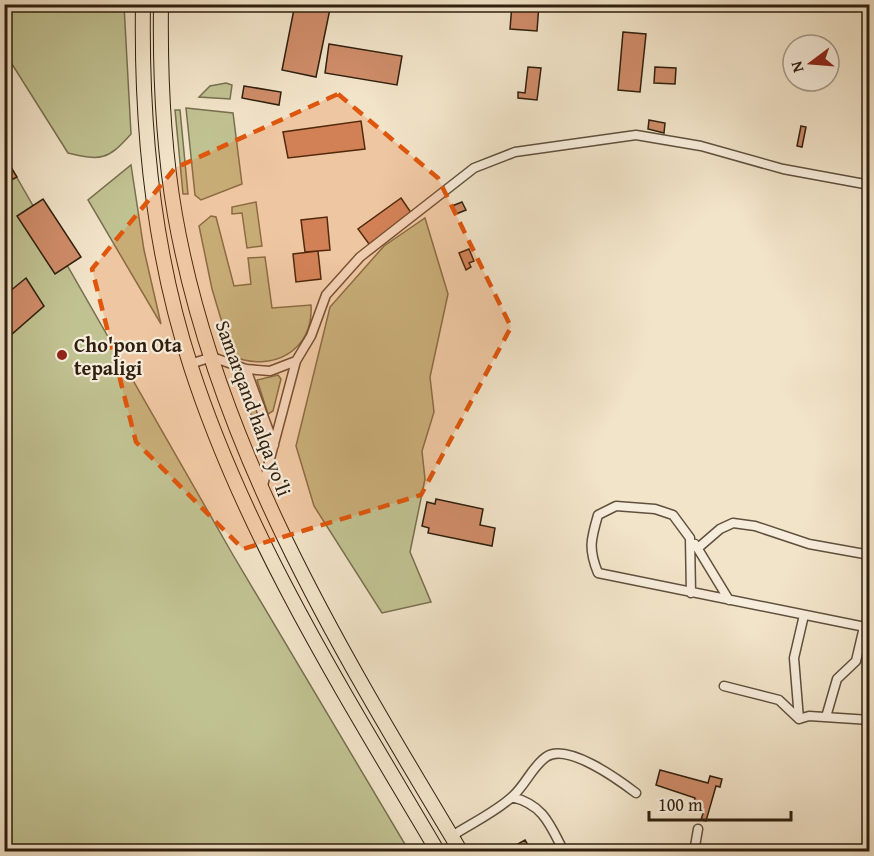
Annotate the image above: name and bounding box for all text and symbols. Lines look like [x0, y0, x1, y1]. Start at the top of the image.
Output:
north arrow [781, 33, 841, 93]
text: N [783, 58, 810, 76]
street label: Samarqand halqa yoʻli [209, 316, 299, 500]
place label: Cho'pon Ota tepaligi [74, 330, 183, 382]
marker: Cho'pon Ota tepaligi [55, 348, 69, 362]
scale bar [649, 784, 792, 822]
text: 100 m [658, 791, 703, 818]

